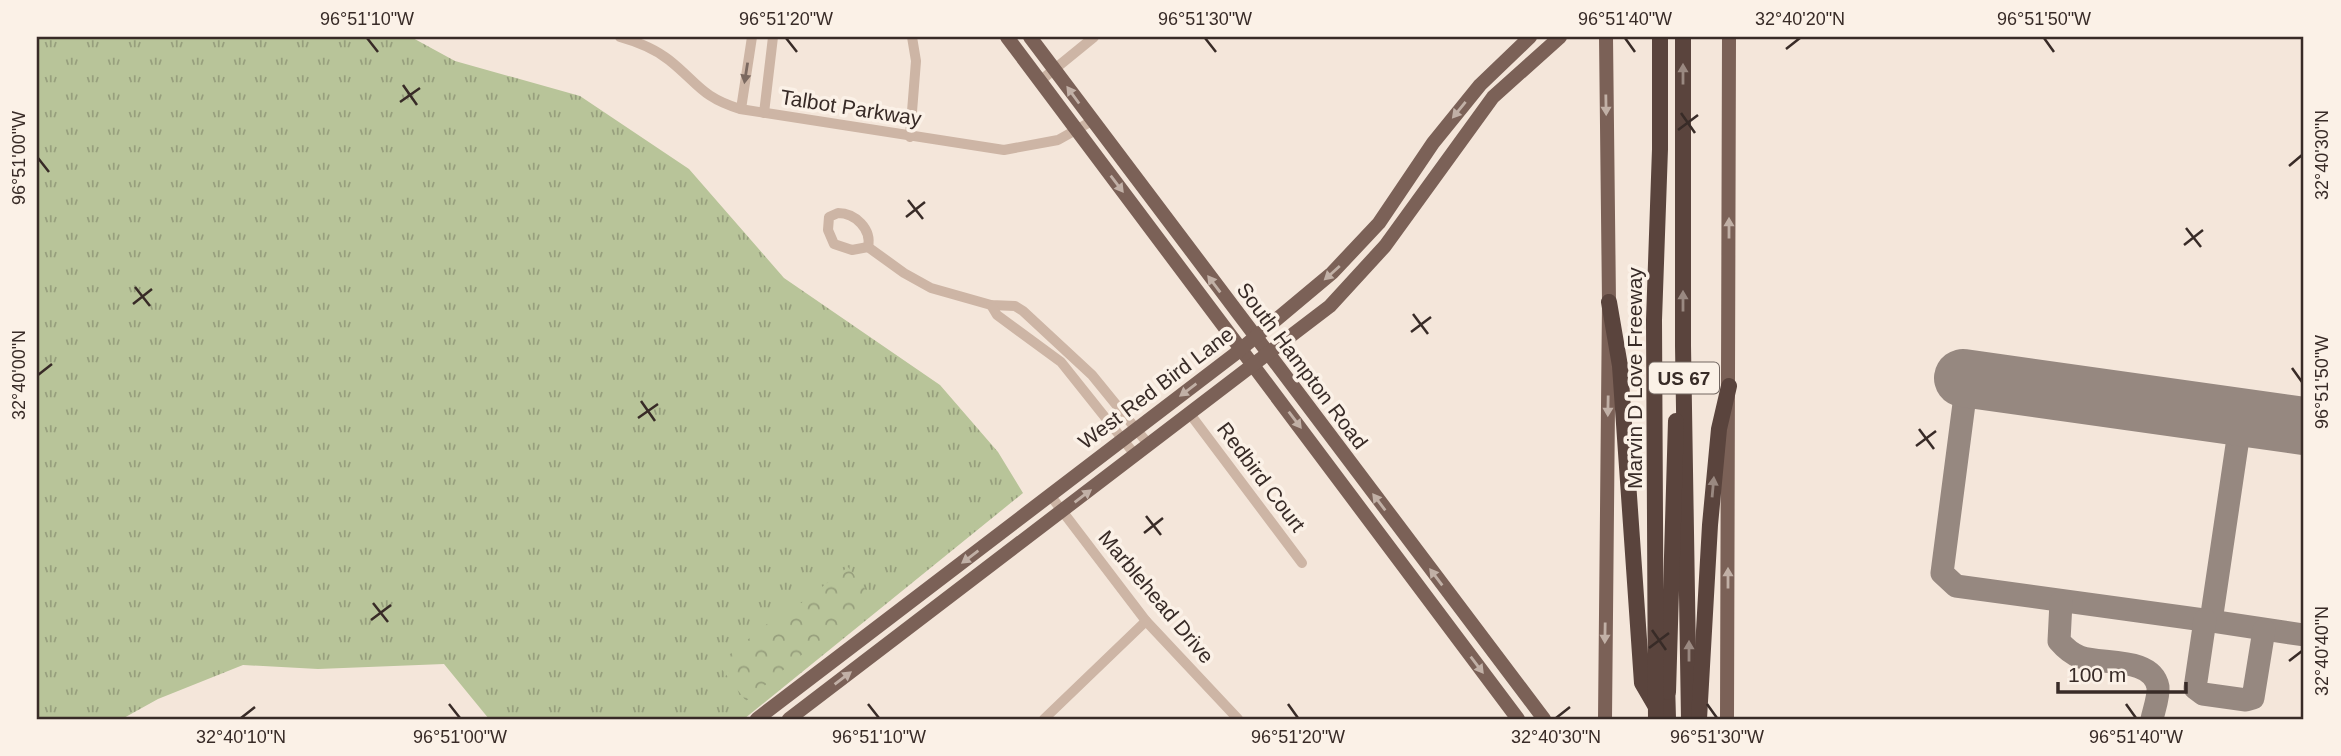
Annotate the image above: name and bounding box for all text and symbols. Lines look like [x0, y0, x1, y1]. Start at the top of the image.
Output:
text: 96°51'10"W [320, 9, 414, 29]
text: 96°51'20"W [739, 9, 833, 29]
text: 96°51'30"W [1158, 9, 1252, 29]
text: 96°51'40"W [1578, 9, 1672, 29]
text: 32°40'20"N [1755, 9, 1845, 29]
text: 96°51'50"W [1997, 9, 2091, 29]
one-way arrow [740, 62, 751, 84]
one-way arrow [1677, 62, 1689, 84]
street label: Talbot Parkway [779, 85, 924, 130]
one-way arrow [1067, 86, 1081, 104]
one-way arrow [1600, 94, 1611, 116]
one-way arrow [1452, 101, 1467, 119]
text: 32°40'30"N [2312, 110, 2332, 200]
text: 96°51'00"W [9, 111, 29, 205]
one-way arrow [1110, 175, 1124, 193]
one-way arrow [1723, 216, 1735, 238]
one-way arrow [1324, 264, 1341, 280]
street label: Marvin D Love Freeway [1623, 267, 1646, 489]
one-way arrow [1207, 275, 1221, 293]
street label: South Hampton Road [1232, 278, 1372, 453]
one-way arrow [1677, 290, 1689, 312]
street label: West Red Bird Lane [1074, 322, 1238, 453]
text: 32°40'00"N [9, 330, 29, 420]
text: 96°51'50"W [2312, 335, 2332, 429]
road number: US 67 [1649, 362, 1719, 394]
one-way arrow [1179, 383, 1197, 397]
one-way arrow [1602, 395, 1614, 417]
one-way arrow [1288, 411, 1302, 429]
street label: Redbird Court [1213, 418, 1310, 536]
one-way arrow [1708, 476, 1719, 498]
one-way arrow [1074, 490, 1092, 504]
one-way arrow [1372, 493, 1386, 511]
street label: Marblehead Drive [1094, 526, 1218, 668]
one-way arrow [961, 549, 979, 564]
one-way arrow [1722, 566, 1734, 588]
one-way arrow [1430, 568, 1444, 586]
text: 32°40'40"N [2312, 606, 2332, 696]
one-way arrow [1599, 623, 1611, 645]
one-way arrow [1683, 640, 1695, 662]
scale bar [2058, 651, 2185, 695]
one-way arrow [1470, 655, 1485, 673]
text: 100 m [2068, 663, 2126, 686]
one-way arrow [834, 671, 852, 685]
text: 32°40'10"N [196, 727, 286, 747]
text: 96°51'00"W [413, 727, 507, 747]
text: 96°51'10"W [832, 727, 926, 747]
text: 96°51'20"W [1251, 727, 1345, 747]
text: 32°40'30"N [1511, 727, 1601, 747]
text: 96°51'30"W [1670, 727, 1764, 747]
text: 96°51'40"W [2089, 727, 2183, 747]

